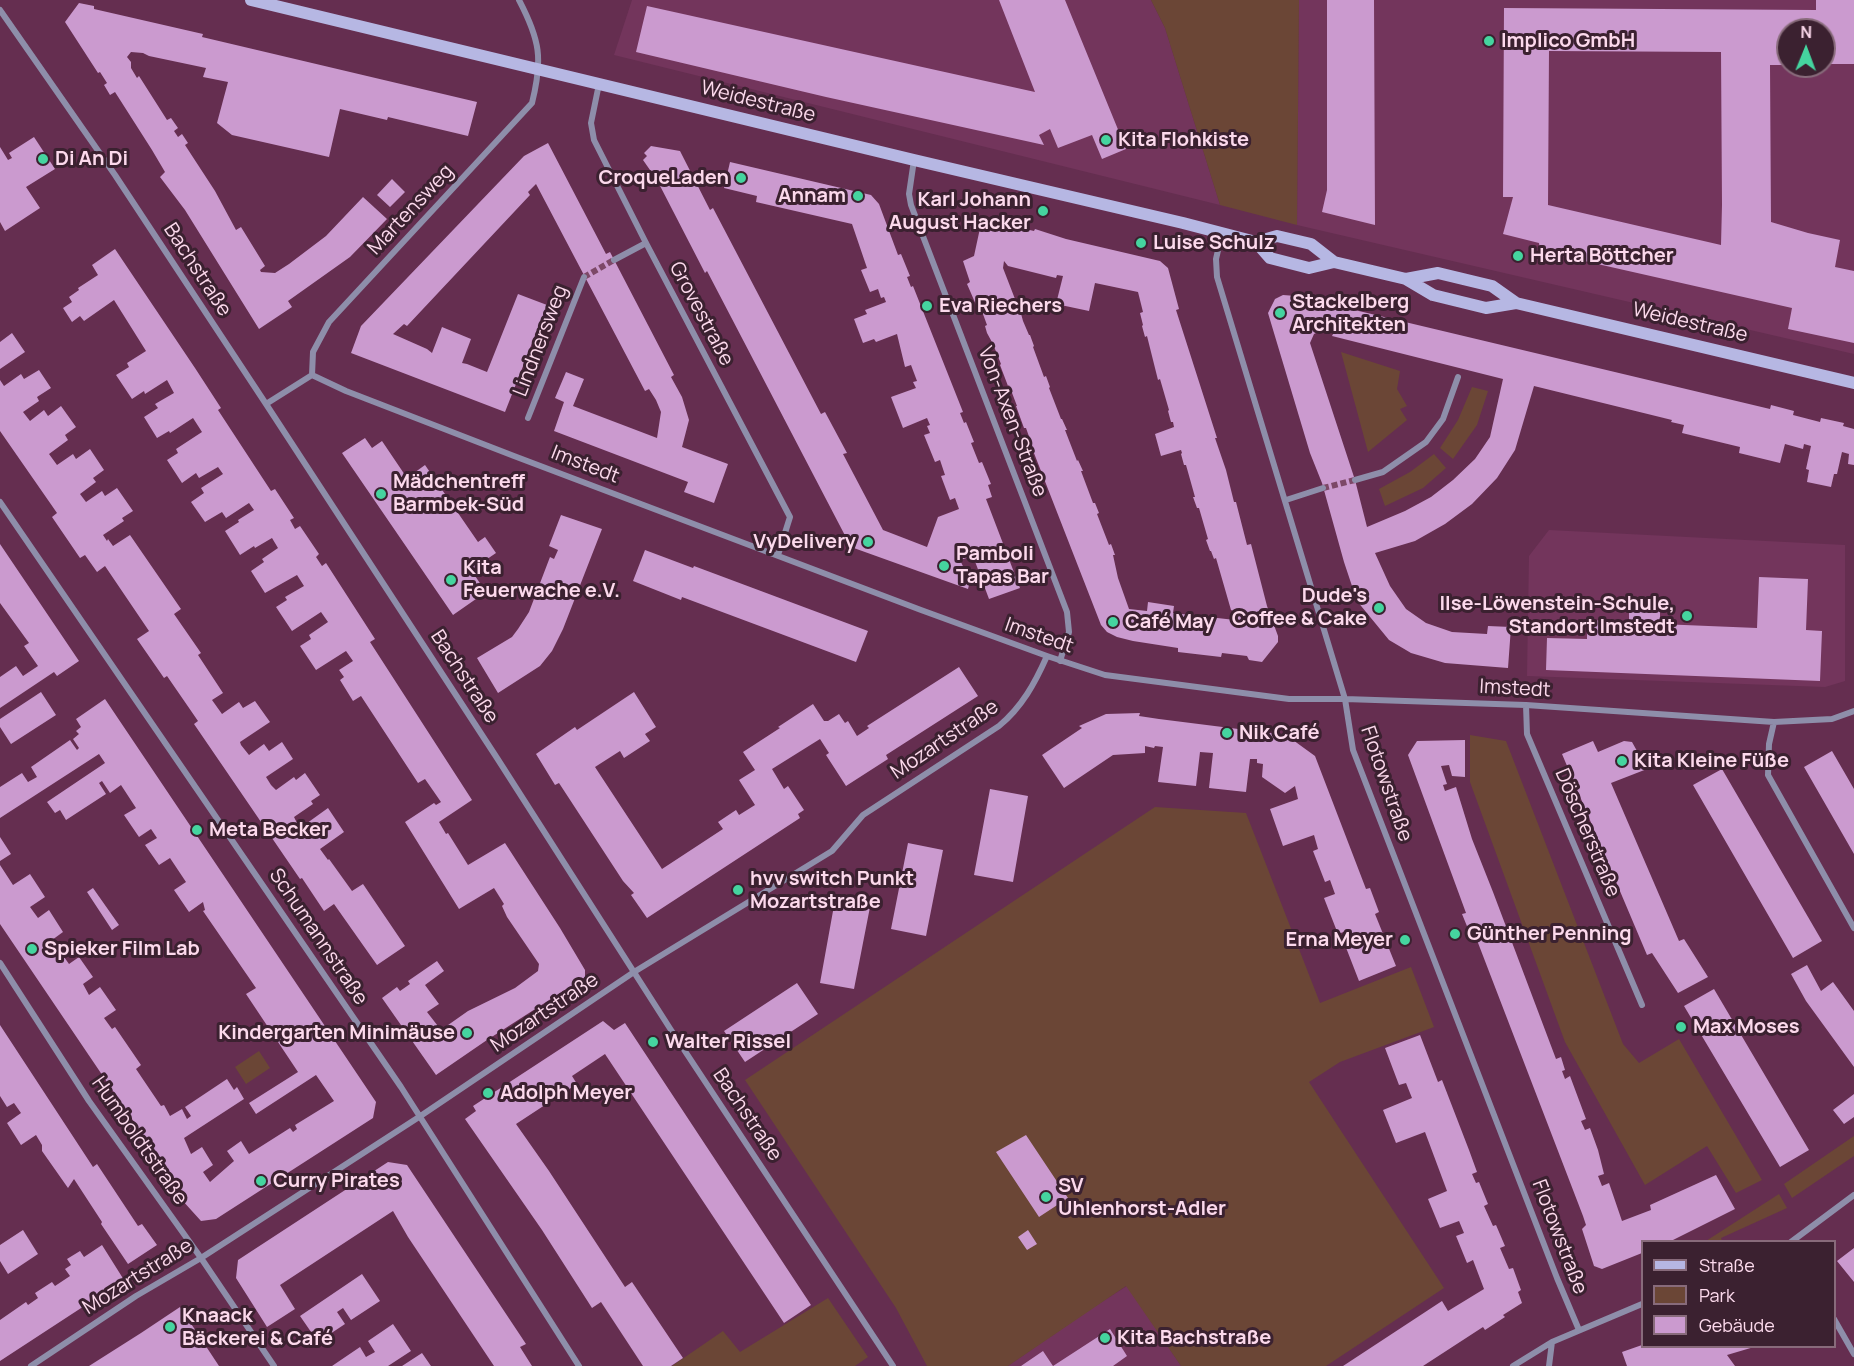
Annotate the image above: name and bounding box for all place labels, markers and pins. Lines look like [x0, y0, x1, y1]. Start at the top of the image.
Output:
place label: Implico GmbH [1501, 29, 1635, 53]
marker: Implico GmbH [1482, 34, 1496, 48]
place label: Kita Flohkiste [1118, 128, 1249, 152]
marker: Kita Flohkiste [1099, 133, 1113, 147]
place label: Di An Di [55, 147, 128, 171]
marker: Di An Di [36, 152, 50, 166]
place label: CroqueLaden [598, 166, 729, 190]
marker: CroqueLaden [734, 171, 748, 185]
place label: Annam [778, 184, 846, 208]
place label: Karl Johann August Hacker [889, 188, 1031, 235]
marker: Annam [851, 189, 865, 203]
marker: Karl Johann August Hacker [1036, 204, 1050, 218]
place label: Luise Schulz [1153, 231, 1275, 255]
marker: Luise Schulz [1134, 236, 1148, 250]
place label: Herta Böttcher [1530, 244, 1674, 268]
marker: Herta Böttcher [1511, 249, 1525, 263]
place label: Stackelberg Architekten [1292, 290, 1409, 337]
place label: Eva Riechers [939, 294, 1062, 318]
marker: Eva Riechers [920, 299, 934, 313]
marker: Stackelberg Architekten [1273, 306, 1287, 320]
place label: Mädchentreff Barmbek-Süd [393, 470, 525, 517]
marker: Mädchentreff Barmbek-Süd [374, 487, 388, 501]
place label: VyDelivery [753, 530, 856, 554]
marker: VyDelivery [861, 535, 875, 549]
place label: Pamboli Tapas Bar [956, 542, 1049, 589]
place label: Kita Feuerwache e.V. [463, 556, 620, 603]
marker: Pamboli Tapas Bar [937, 559, 951, 573]
marker: Kita Feuerwache e.V. [444, 573, 458, 587]
place label: Dude's Coffee & Cake [1232, 584, 1367, 631]
place label: Ilse-Löwenstein-Schule, Standort Imstedt [1439, 592, 1675, 639]
marker: Dude's Coffee & Cake [1372, 601, 1386, 615]
marker: Ilse-Löwenstein-Schule, Standort Imstedt [1680, 609, 1694, 623]
place label: Café May [1125, 610, 1214, 634]
marker: Café May [1106, 615, 1120, 629]
place label: Nik Café [1239, 721, 1320, 745]
marker: Nik Café [1220, 726, 1234, 740]
place label: Kita Kleine Füße [1634, 749, 1789, 773]
marker: Kita Kleine Füße [1615, 754, 1629, 768]
place label: Meta Becker [209, 818, 329, 842]
marker: Meta Becker [190, 823, 204, 837]
place label: hvv switch Punkt Mozartstraße [750, 867, 914, 914]
marker: hvv switch Punkt Mozartstraße [731, 883, 745, 897]
place label: Günther Penning [1467, 922, 1632, 946]
marker: Günther Penning [1448, 927, 1462, 941]
place label: Erna Meyer [1286, 928, 1393, 952]
marker: Erna Meyer [1398, 933, 1412, 947]
place label: Spieker Film Lab [44, 937, 200, 961]
marker: Spieker Film Lab [25, 942, 39, 956]
place label: Max Moses [1693, 1015, 1800, 1039]
marker: Max Moses [1674, 1020, 1688, 1034]
place label: Kindergarten Minimäuse [218, 1021, 455, 1045]
marker: Kindergarten Minimäuse [460, 1026, 474, 1040]
place label: Walter Rissel [665, 1030, 791, 1054]
marker: Walter Rissel [646, 1035, 660, 1049]
place label: Adolph Meyer [500, 1081, 632, 1105]
marker: Adolph Meyer [481, 1086, 495, 1100]
place label: Curry Pirates [273, 1169, 400, 1193]
marker: Curry Pirates [254, 1174, 268, 1188]
place label: SV Uhlenhorst-Adler [1058, 1174, 1226, 1221]
marker: SV Uhlenhorst-Adler [1039, 1190, 1053, 1204]
place label: Knaack Bäckerei & Café [182, 1304, 333, 1351]
marker: Knaack Bäckerei & Café [163, 1320, 177, 1334]
place label: Kita Bachstraße [1117, 1326, 1271, 1350]
marker: Kita Bachstraße [1098, 1331, 1112, 1345]

